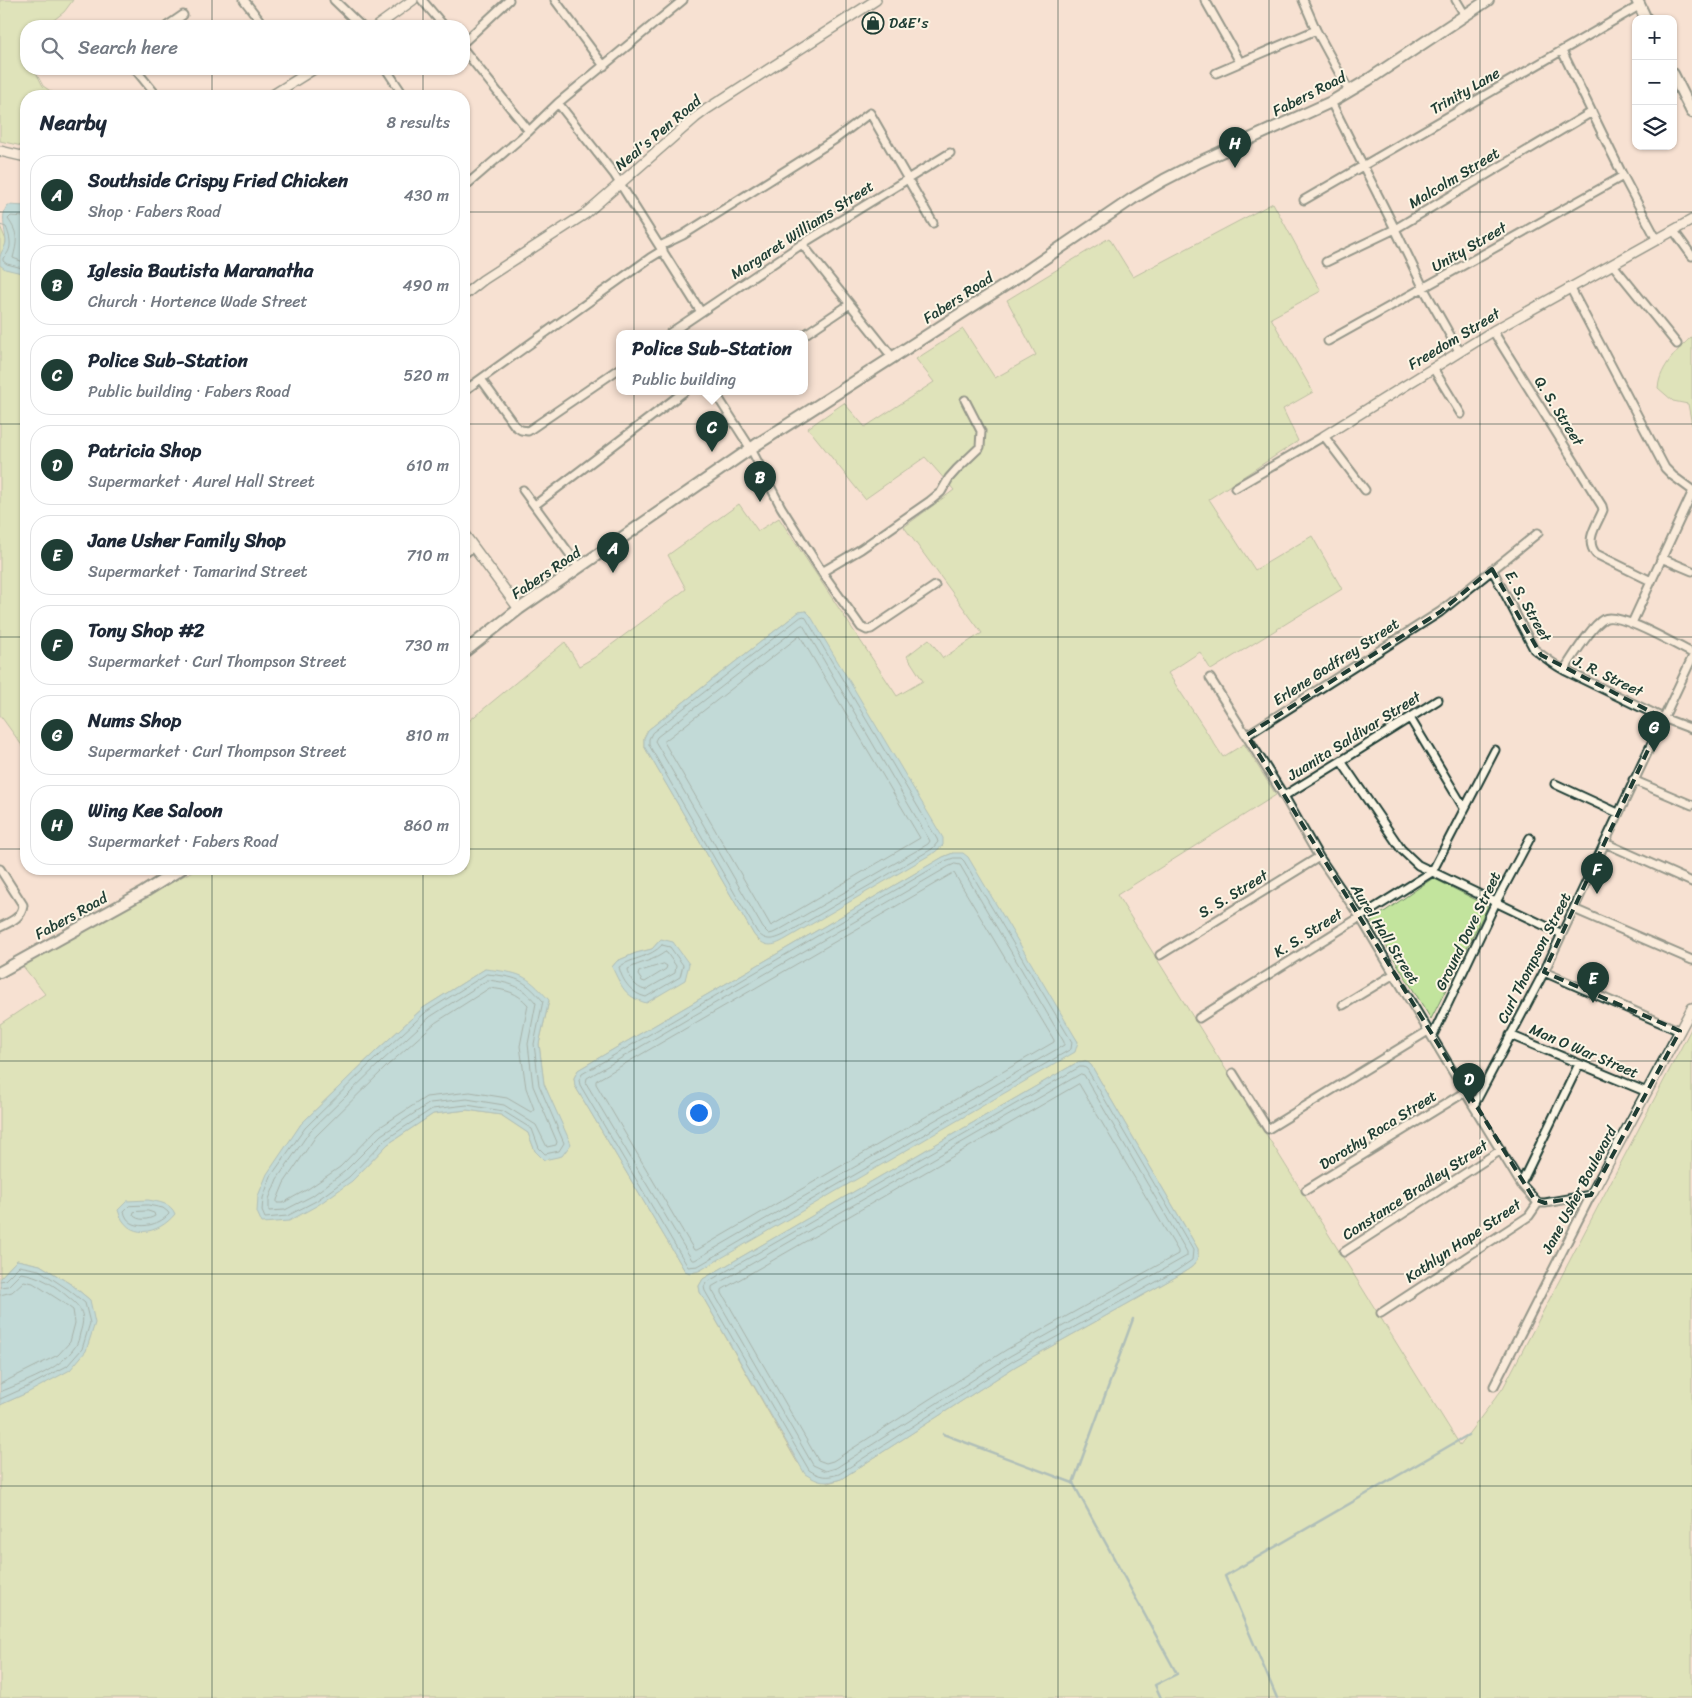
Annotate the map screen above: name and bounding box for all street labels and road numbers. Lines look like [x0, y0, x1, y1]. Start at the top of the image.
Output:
street label: Trinity Lane [1425, 60, 1505, 122]
street label: Fabers Road [1268, 64, 1351, 124]
street label: Neal's Pen Road [609, 88, 708, 177]
street label: Malcolm Street [1403, 140, 1505, 216]
street label: Margaret Williams Street [725, 173, 879, 286]
street label: Unity Street [1426, 214, 1513, 279]
street label: Fabers Road [917, 265, 999, 331]
street label: Freedom Street [1403, 301, 1506, 377]
street label: Q. S. Street [1527, 371, 1591, 452]
street label: Fabers Road [506, 539, 587, 606]
street label: E. S. Street [1498, 565, 1559, 647]
street label: Erlene Godfrey Street [1267, 611, 1405, 713]
street label: J. R. Street [1568, 647, 1648, 705]
street label: Juanita Saldivar Street [1281, 684, 1427, 788]
street label: S. S. Street [1193, 862, 1274, 925]
street label: Ground Dove Street [1428, 867, 1508, 995]
street label: Aurel Hall Street [1343, 878, 1427, 990]
street label: Fabers Road [30, 885, 113, 947]
street label: Curl Thompson Street [1490, 887, 1579, 1028]
street label: K. S. Street [1268, 901, 1349, 965]
street label: Man O War Street [1525, 1016, 1643, 1086]
street label: Dorothy Roca Street [1314, 1083, 1443, 1177]
street label: Jane Usher Boulevard [1534, 1120, 1624, 1259]
street label: Constance Bradley Street [1337, 1132, 1494, 1247]
street label: Kathlyn Hope Street [1399, 1192, 1527, 1290]

